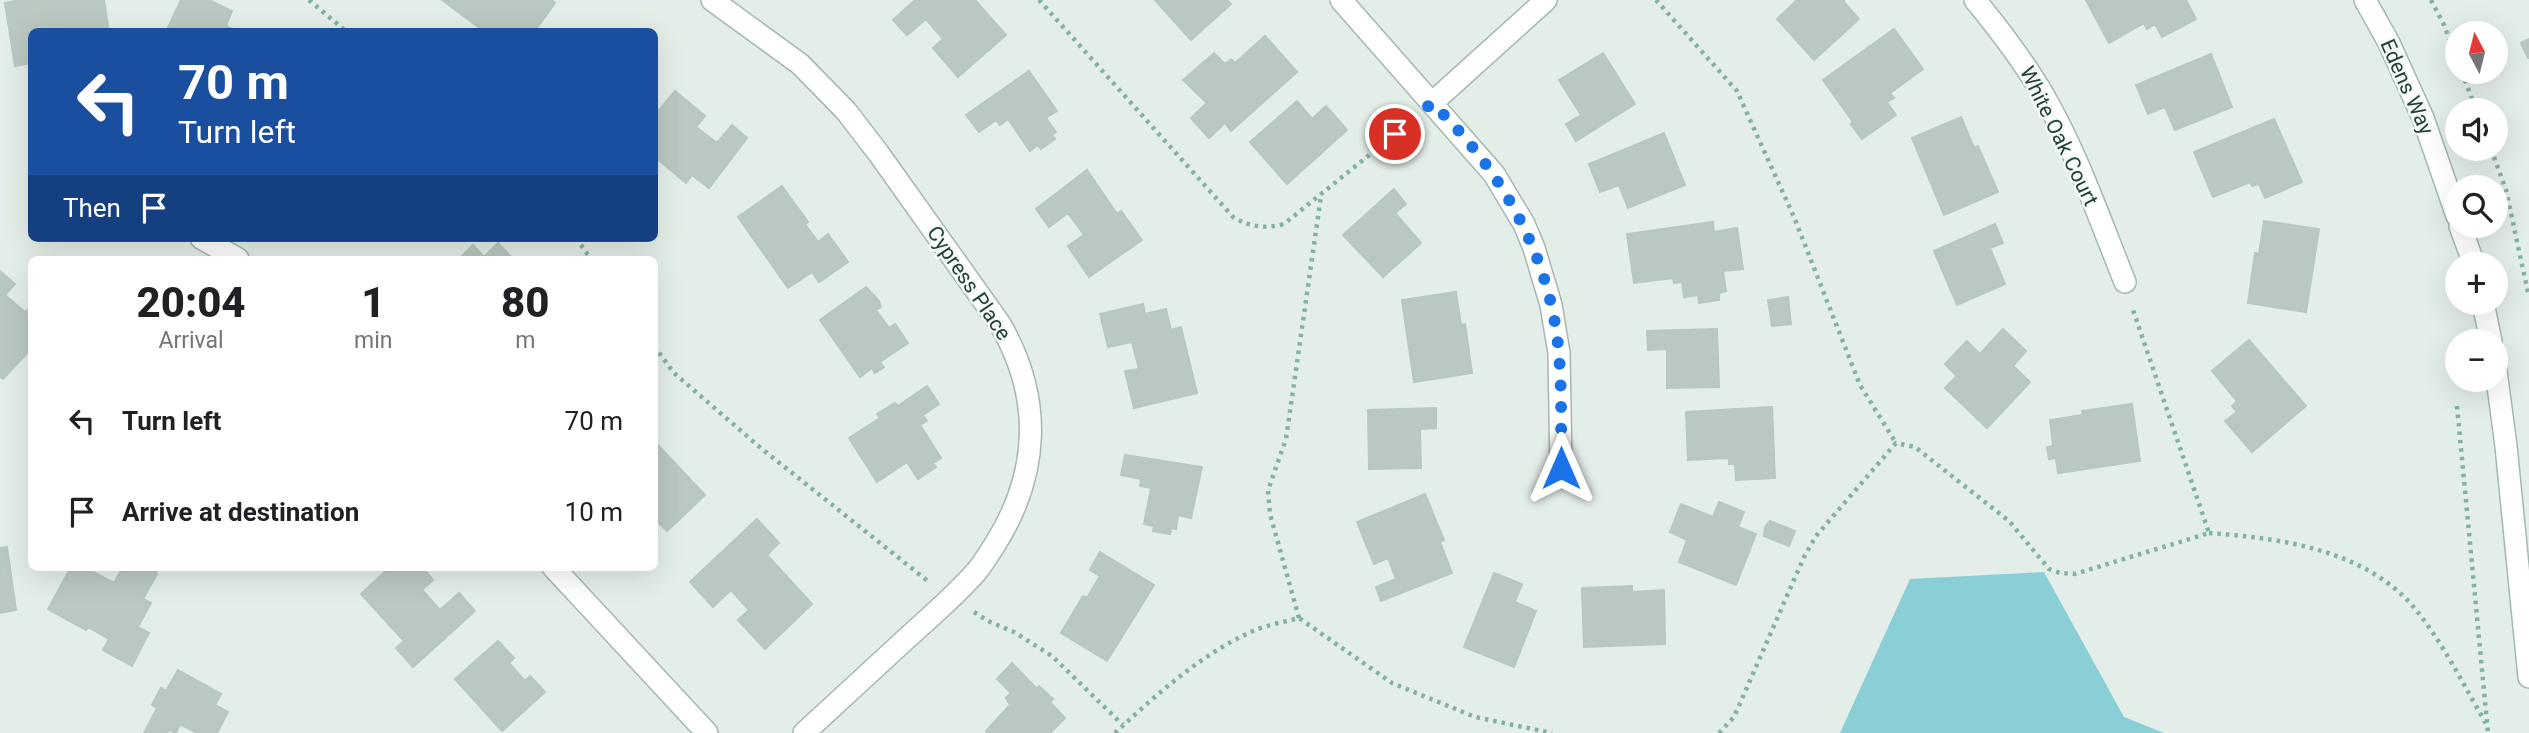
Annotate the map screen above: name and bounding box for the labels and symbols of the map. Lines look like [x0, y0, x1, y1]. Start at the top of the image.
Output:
north arrow [2445, 21, 2508, 84]
street label: Edens Way [2375, 36, 2439, 138]
street label: White Oak Court [2015, 62, 2103, 210]
pin [1365, 104, 1425, 164]
street label: Cypress Place [922, 221, 1016, 345]
position arrow [1524, 431, 1598, 505]

